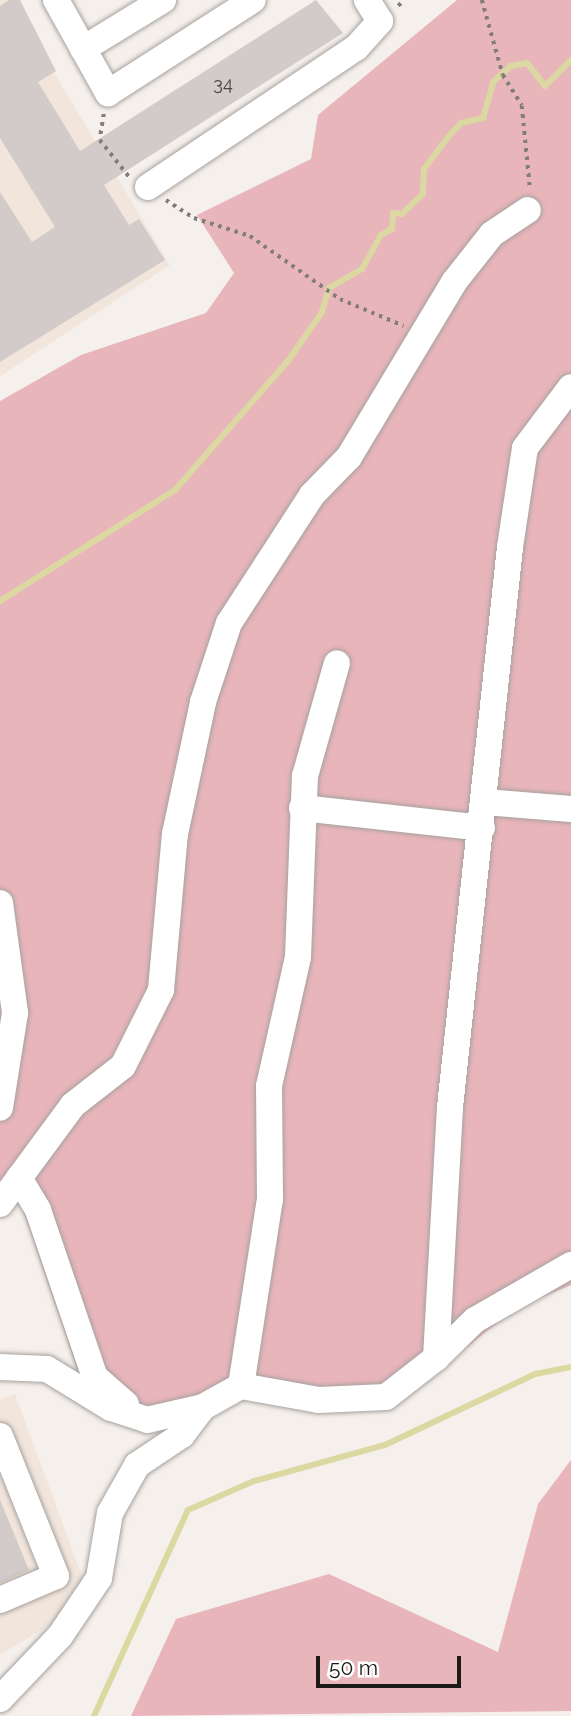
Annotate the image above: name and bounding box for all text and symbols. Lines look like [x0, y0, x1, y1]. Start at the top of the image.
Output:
house number: 34 [213, 73, 233, 95]
scale bar [319, 1642, 464, 1686]
text: 50 m [329, 1655, 378, 1680]

